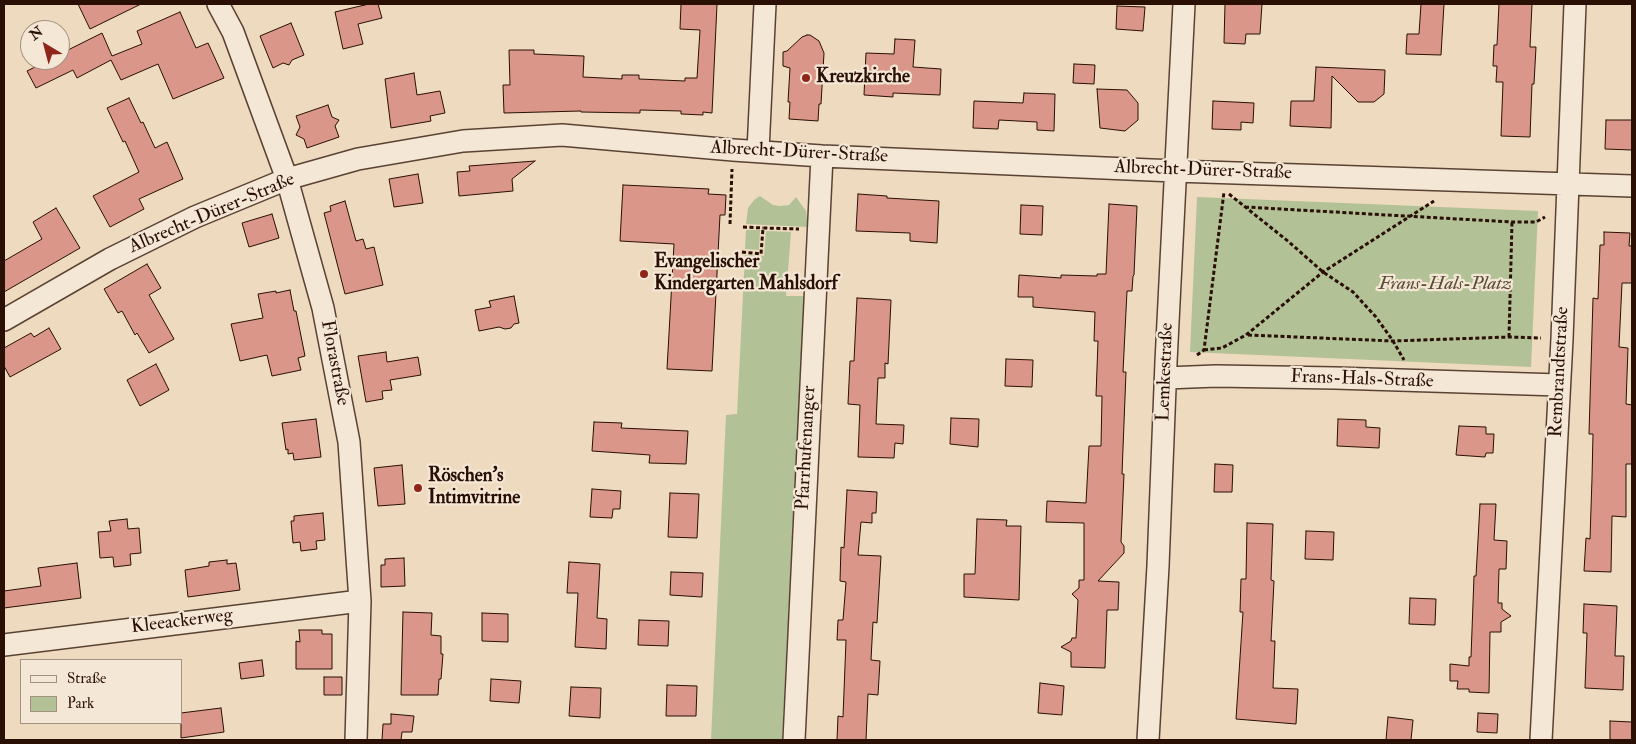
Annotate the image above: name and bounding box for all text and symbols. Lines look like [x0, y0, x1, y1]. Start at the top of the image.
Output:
north arrow [20, 20, 70, 70]
text: N [26, 23, 46, 44]
place label: Kreuzkirche [816, 67, 910, 89]
marker: Kreuzkirche [800, 72, 812, 84]
street label: Albrecht-Dürer-Straße [710, 137, 888, 169]
street label: Albrecht-Dürer-Straße [1114, 157, 1292, 185]
street label: Albrecht-Dürer-Straße [126, 169, 298, 259]
place label: Evangelischer Kindergarten Mahlsdorf [654, 252, 838, 296]
marker: Evangelischer Kindergarten Mahlsdorf [638, 268, 650, 280]
park label: Frans-Hals-Platz [1378, 274, 1512, 296]
street label: Rembrandtstraße [1545, 306, 1575, 438]
street label: Florastraße [315, 318, 353, 408]
street label: Lemkestraße [1153, 322, 1179, 422]
street label: Frans-Hals-Straße [1290, 366, 1434, 394]
street label: Pfarrhufenanger [792, 385, 822, 511]
place label: Röschen's Intimvitrine [428, 466, 520, 510]
marker: Röschen's Intimvitrine [412, 482, 424, 494]
street label: Kleeackerweg [130, 604, 234, 640]
legend [20, 659, 182, 724]
text: Straße [67, 669, 106, 688]
text: Park [67, 694, 94, 713]

